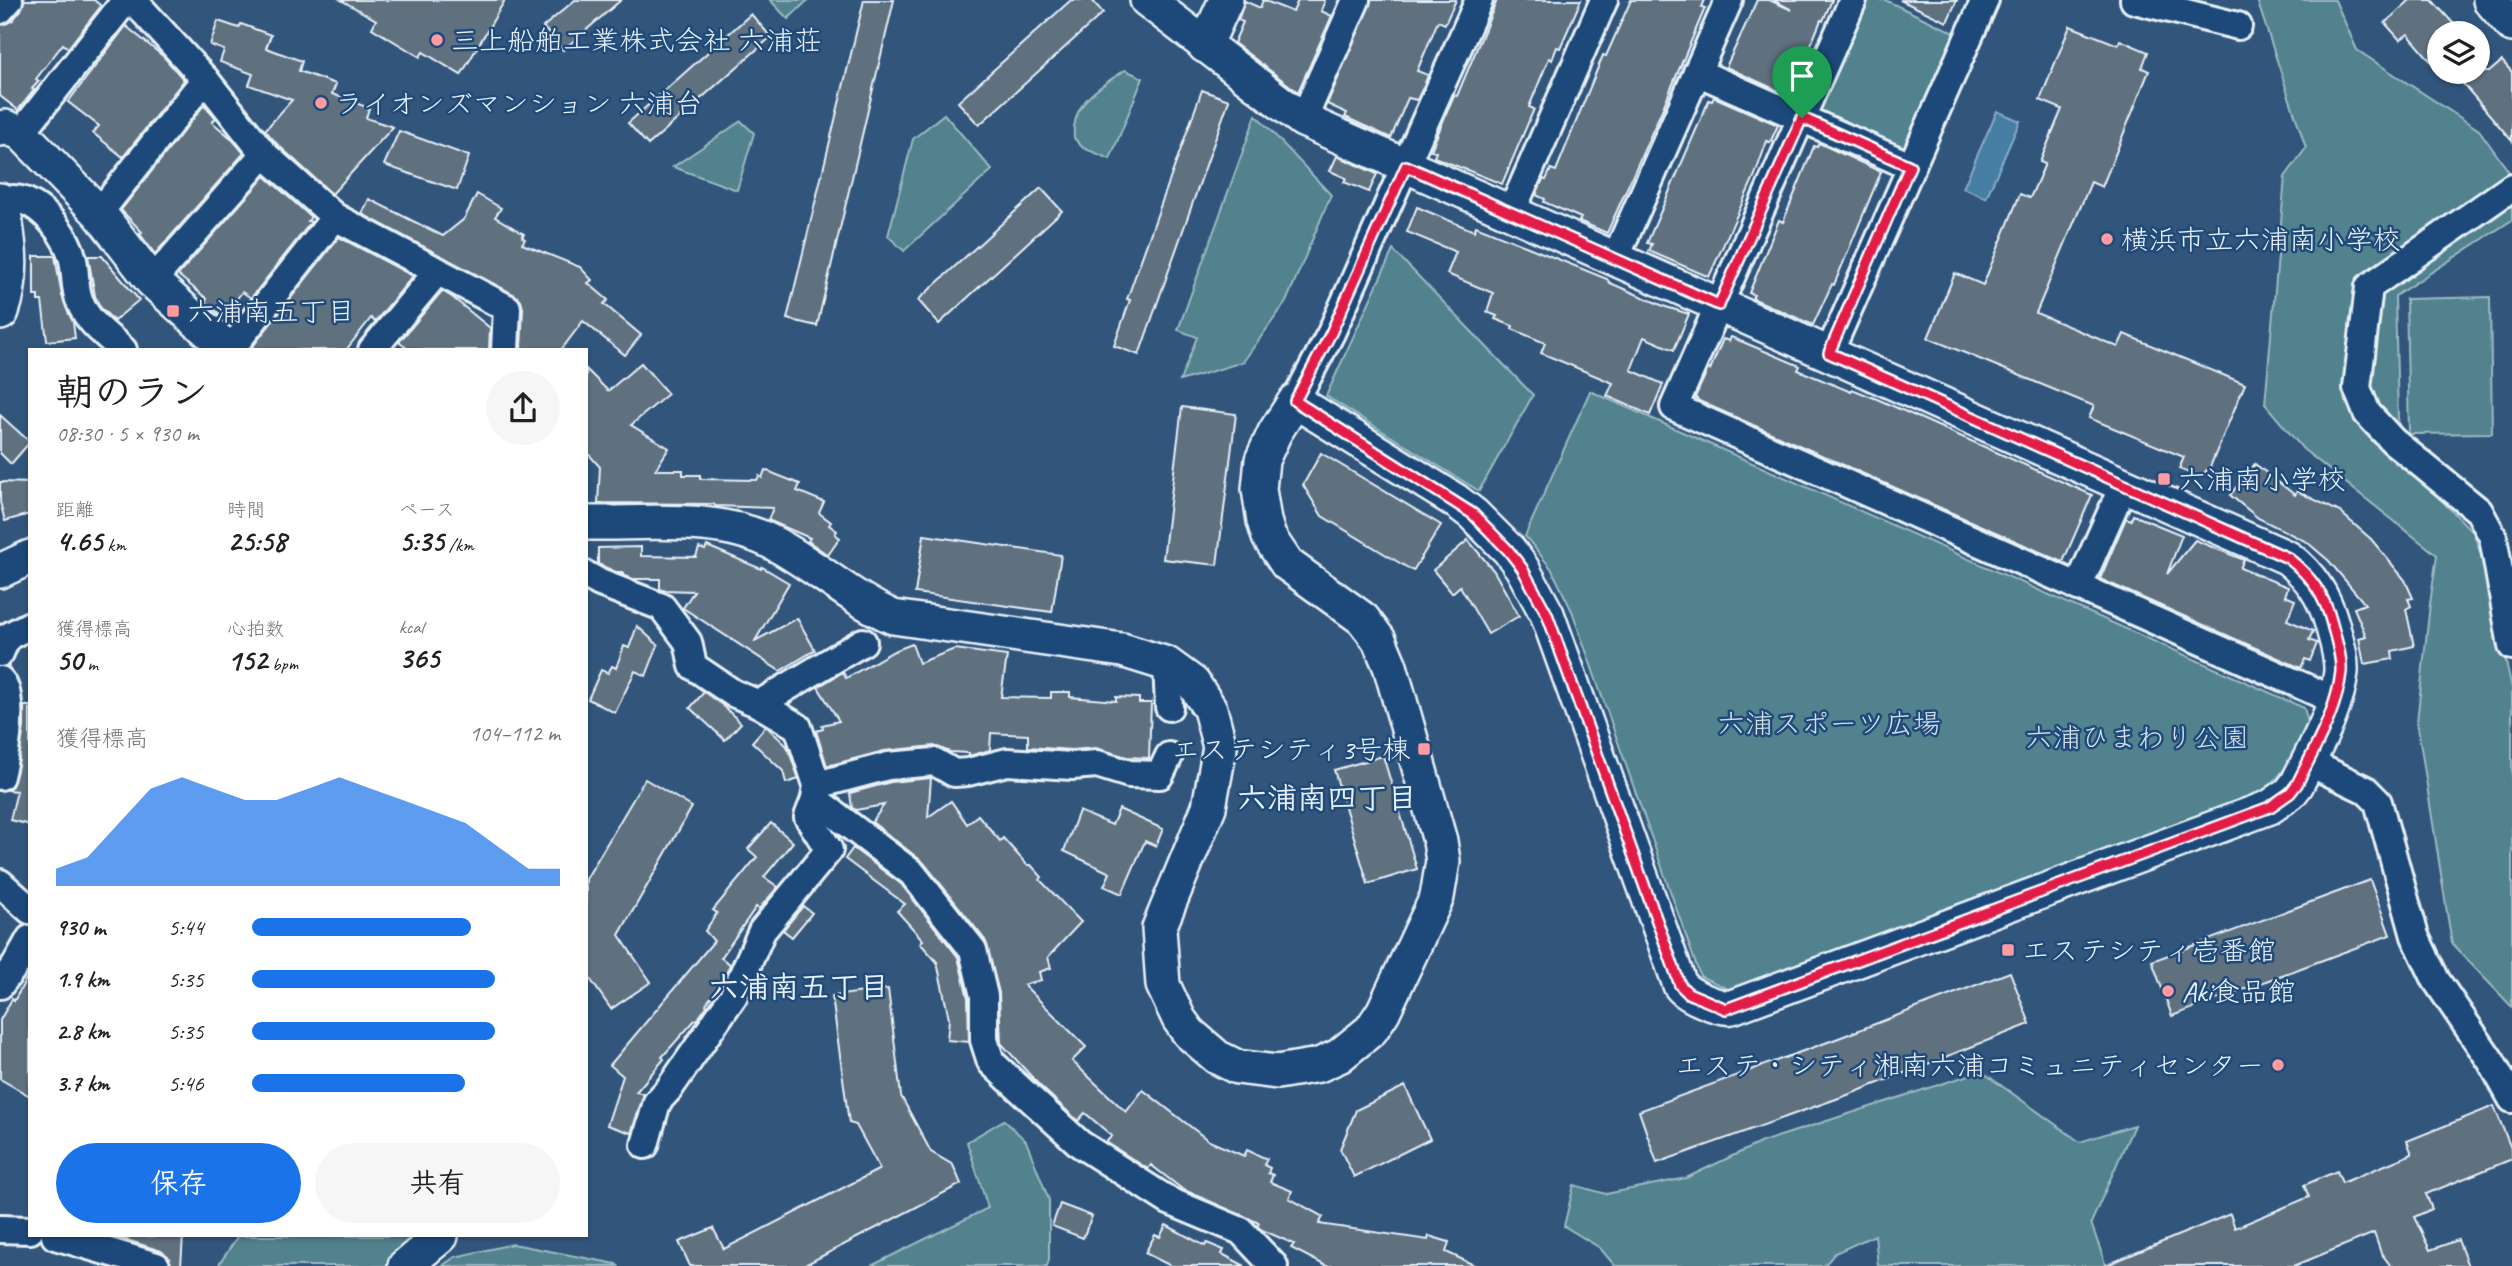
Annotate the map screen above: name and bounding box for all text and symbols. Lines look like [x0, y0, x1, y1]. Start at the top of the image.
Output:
map controls [2427, 21, 2490, 84]
button: layers [2427, 21, 2490, 84]
place label: 三上船舶工業株式会社 六浦荘 [451, 23, 822, 58]
marker: 三上船舶工業株式会社 六浦荘 [429, 32, 445, 48]
pin [1772, 46, 1832, 118]
icon: arrive [1783, 57, 1821, 95]
place label: ライオンズマンション 六浦台 [335, 86, 702, 121]
marker: ライオンズマンション 六浦台 [313, 95, 329, 111]
place label: 横浜市立六浦南小学校 [2121, 222, 2401, 257]
marker: 横浜市立六浦南小学校 [2099, 231, 2115, 247]
place label: 六浦南五丁目 [187, 294, 355, 329]
marker: 六浦南五丁目 [165, 303, 181, 319]
text: 朝のラン [56, 369, 208, 416]
button: share [486, 371, 560, 445]
text: 08:30 · 5 × 930 m [56, 419, 199, 448]
place label: 六浦南小学校 [2178, 462, 2346, 497]
marker: 六浦南小学校 [2156, 471, 2172, 487]
text: 距離 [56, 498, 94, 522]
text: 時間 [227, 498, 265, 522]
text: ペース [399, 498, 455, 522]
text: 4.65 [56, 522, 103, 560]
text: 25:58 [227, 522, 286, 560]
text: 5:35 [399, 522, 444, 560]
text: km [103, 533, 126, 557]
text: /km [444, 533, 474, 557]
text: kcal [399, 615, 424, 639]
text: 獲得標高 [56, 617, 132, 641]
text: 心拍数 [227, 617, 284, 641]
text: 365 [399, 639, 439, 677]
text: 50 [56, 641, 83, 679]
text: 152 [227, 641, 267, 679]
text: m [83, 652, 98, 676]
text: bpm [267, 652, 298, 676]
park label: 六浦スポーツ広場 [1717, 706, 1941, 741]
text: 104–112 m [469, 719, 560, 748]
park label: 六浦ひまわり公園 [2025, 720, 2249, 755]
text: 獲得標高 [56, 724, 148, 753]
place label: エステシティ3号棟 [1172, 732, 1410, 767]
marker: エステシティ3号棟 [1416, 741, 1432, 757]
district label: 六浦南四丁目 [1237, 779, 1417, 817]
text: 930 m [56, 913, 105, 942]
text: 5:44 [168, 913, 204, 942]
place label: エステシティ壱番館 [2022, 933, 2276, 968]
marker: エステシティ壱番館 [2000, 942, 2016, 958]
text: 1.9 km [56, 965, 109, 994]
text: 5:35 [168, 965, 204, 994]
district label: 六浦南五丁目 [709, 968, 889, 1006]
place label: Aki食品館 [2182, 974, 2296, 1009]
marker: Aki食品館 [2160, 983, 2176, 999]
text: 2.8 km [56, 1017, 110, 1046]
text: 5:35 [168, 1017, 204, 1046]
place label: エステ・シティ湘南六浦コミュニティセンター [1675, 1048, 2264, 1083]
marker: エステ・シティ湘南六浦コミュニティセンター [2270, 1057, 2286, 1073]
text: 3.7 km [56, 1069, 109, 1098]
text: 5:46 [168, 1069, 204, 1098]
button: 保存 [56, 1143, 301, 1223]
button: 共有 [315, 1143, 560, 1223]

